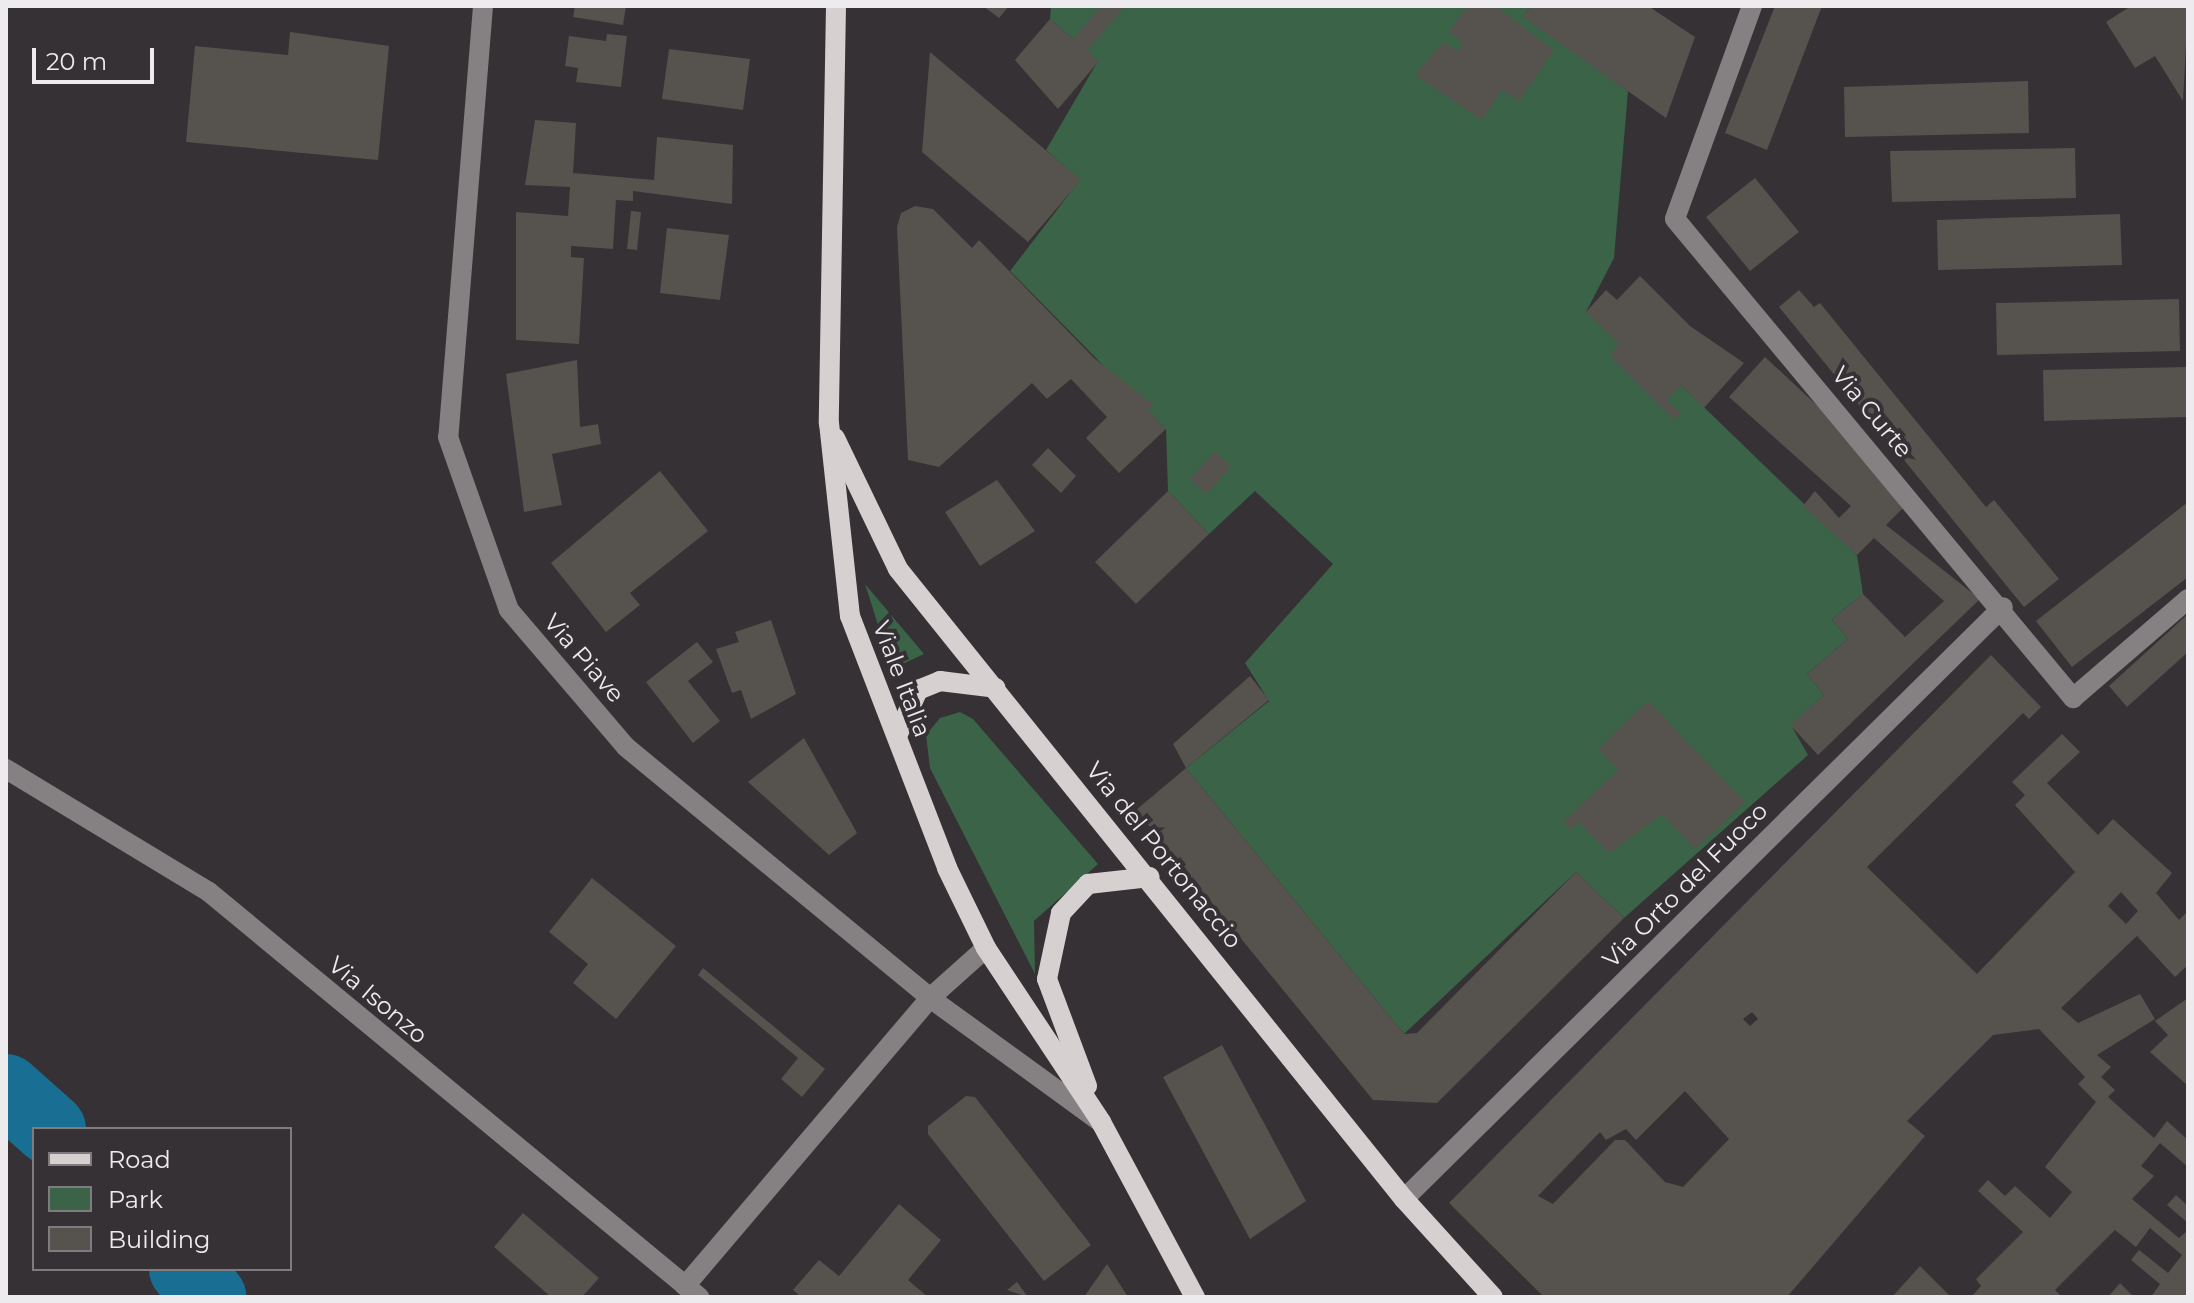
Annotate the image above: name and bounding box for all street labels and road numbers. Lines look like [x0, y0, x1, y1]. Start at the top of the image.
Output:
street label: Via Curte [1826, 361, 1918, 463]
street label: Via Piave [538, 608, 630, 708]
street label: Viale Italia [867, 617, 937, 741]
street label: Via del Portonaccio [1080, 756, 1248, 954]
street label: Via Orto del Fuoco [1596, 796, 1774, 974]
street label: Via Isonzo [323, 950, 433, 1050]

